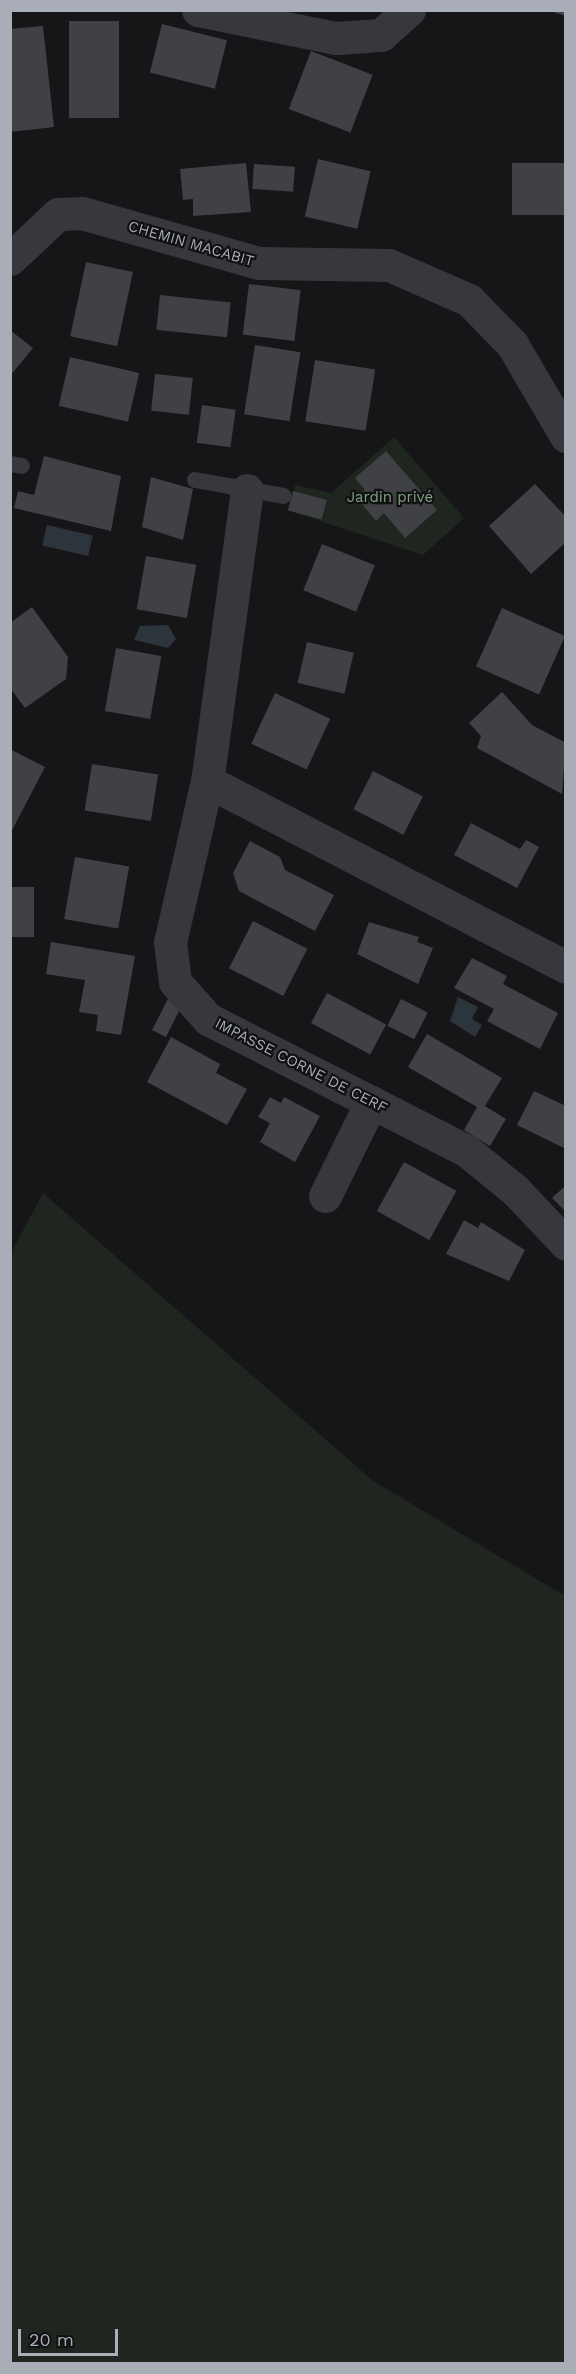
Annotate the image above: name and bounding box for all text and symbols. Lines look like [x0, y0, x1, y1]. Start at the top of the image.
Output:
street label: CHEMIN MACABIT [126, 217, 256, 271]
park label: Jardin privé [347, 489, 433, 507]
street label: IMPASSE CORNE DE CERF [212, 1015, 390, 1117]
scale bar [21, 2317, 122, 2355]
text: 20 m [29, 2329, 74, 2350]

